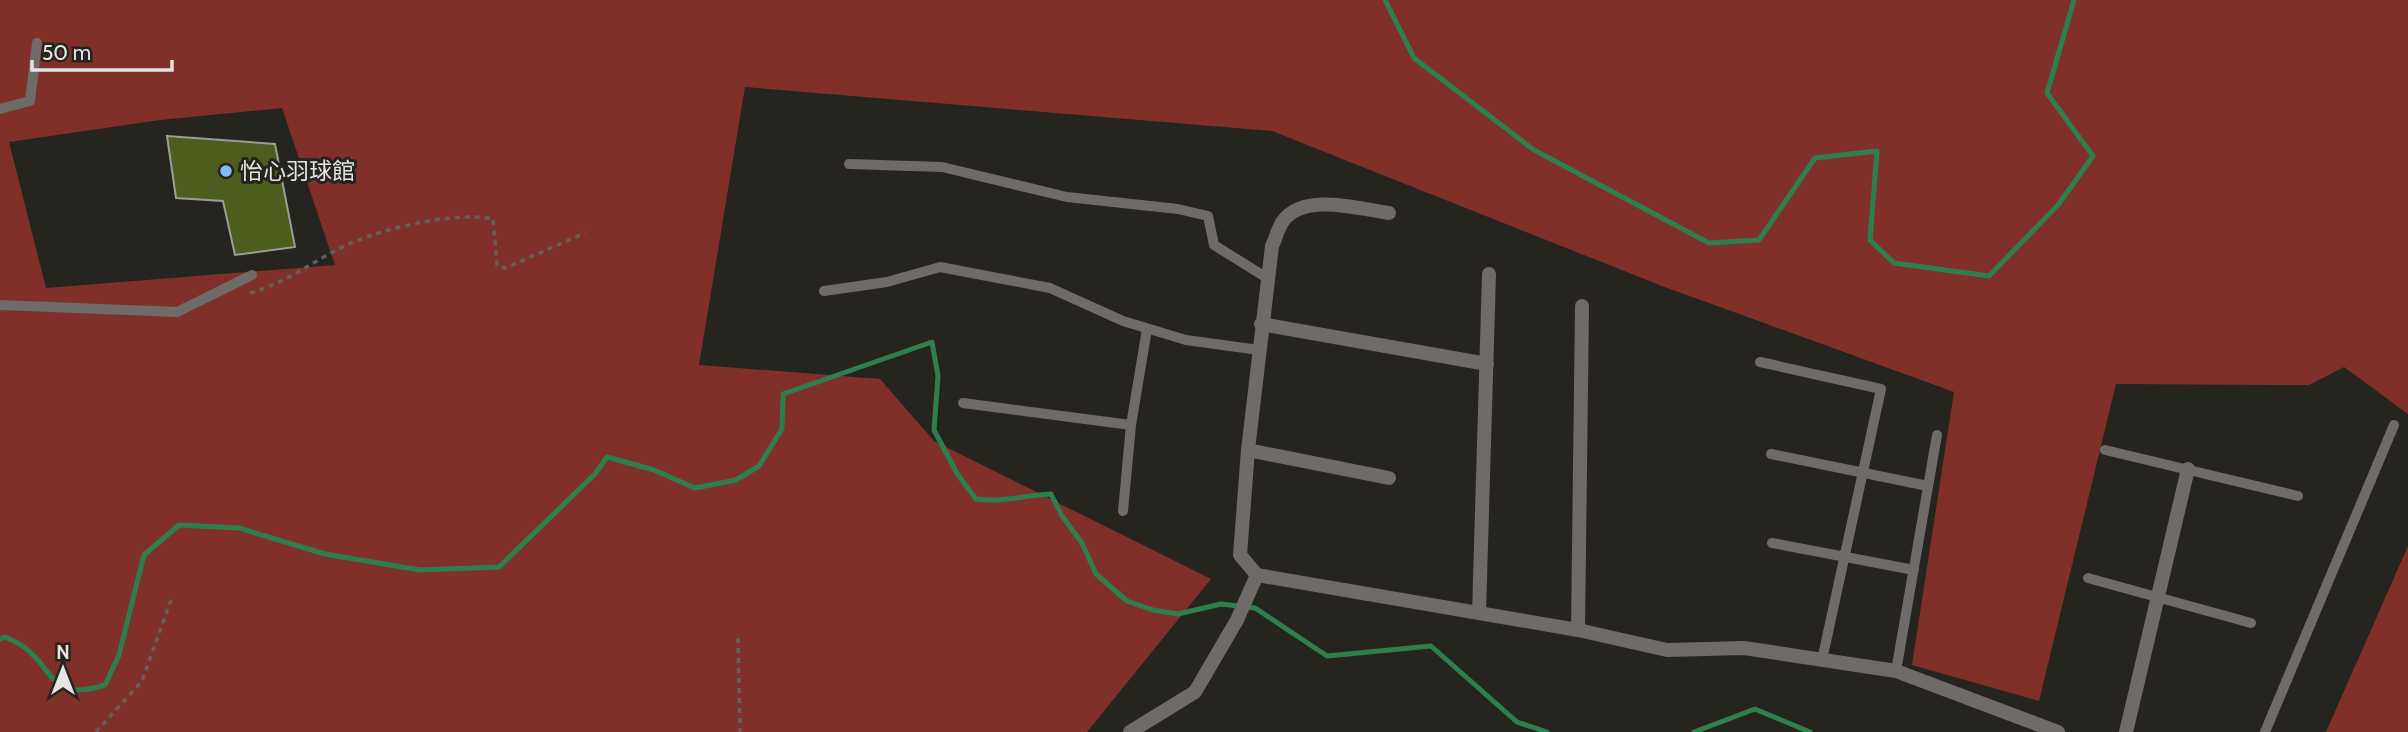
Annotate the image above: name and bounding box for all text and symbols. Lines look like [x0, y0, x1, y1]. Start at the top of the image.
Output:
scale bar [32, 28, 172, 72]
text: 50 m [42, 40, 91, 65]
place label: 怡心羽球館 [240, 157, 355, 185]
marker: 怡心羽球館 [218, 163, 234, 179]
north arrow [28, 634, 98, 704]
text: N [56, 641, 70, 664]

